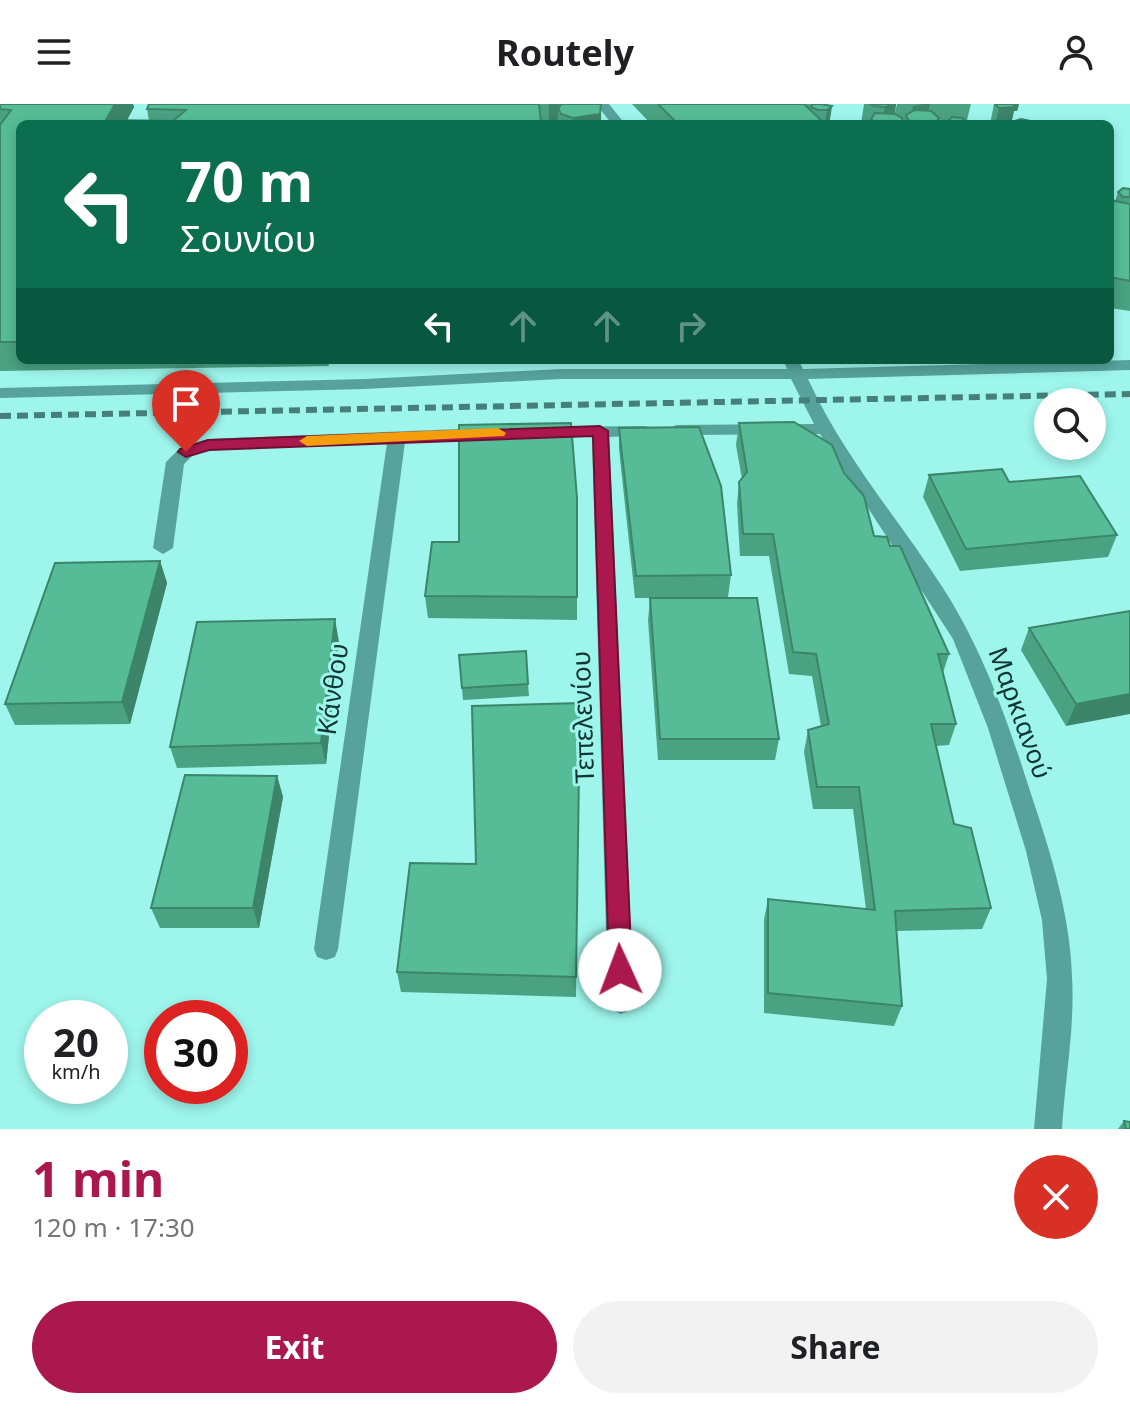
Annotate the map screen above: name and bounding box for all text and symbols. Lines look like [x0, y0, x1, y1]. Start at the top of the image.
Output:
text: Routely [496, 28, 634, 77]
icon: menu [32, 30, 76, 74]
icon: person [1054, 30, 1098, 74]
text: 70 m [180, 142, 313, 218]
icon: left [48, 152, 152, 256]
text: Σουνίου [180, 214, 316, 263]
icon: left [417, 304, 461, 348]
icon: ahead [501, 304, 545, 348]
icon: ahead [585, 304, 629, 348]
icon: right [669, 304, 713, 348]
pin [152, 370, 220, 452]
icon: arrive [164, 382, 208, 426]
map controls [1034, 388, 1106, 460]
button: search [1034, 388, 1106, 460]
street label: Κάνθου [308, 641, 356, 737]
street label: Μαρκιανού [980, 642, 1061, 784]
street label: Τεπελενίου [562, 650, 602, 784]
position arrow [578, 928, 662, 1012]
speed limit sign: 30 [144, 1000, 248, 1104]
text: 20 [53, 1014, 99, 1069]
text: km/h [51, 1058, 101, 1085]
text: 1 min [32, 1146, 164, 1211]
button: close [1014, 1155, 1098, 1239]
text: 120 m · 17:30 [32, 1209, 195, 1245]
button: Exit [32, 1301, 557, 1393]
button: Share [573, 1301, 1098, 1393]

